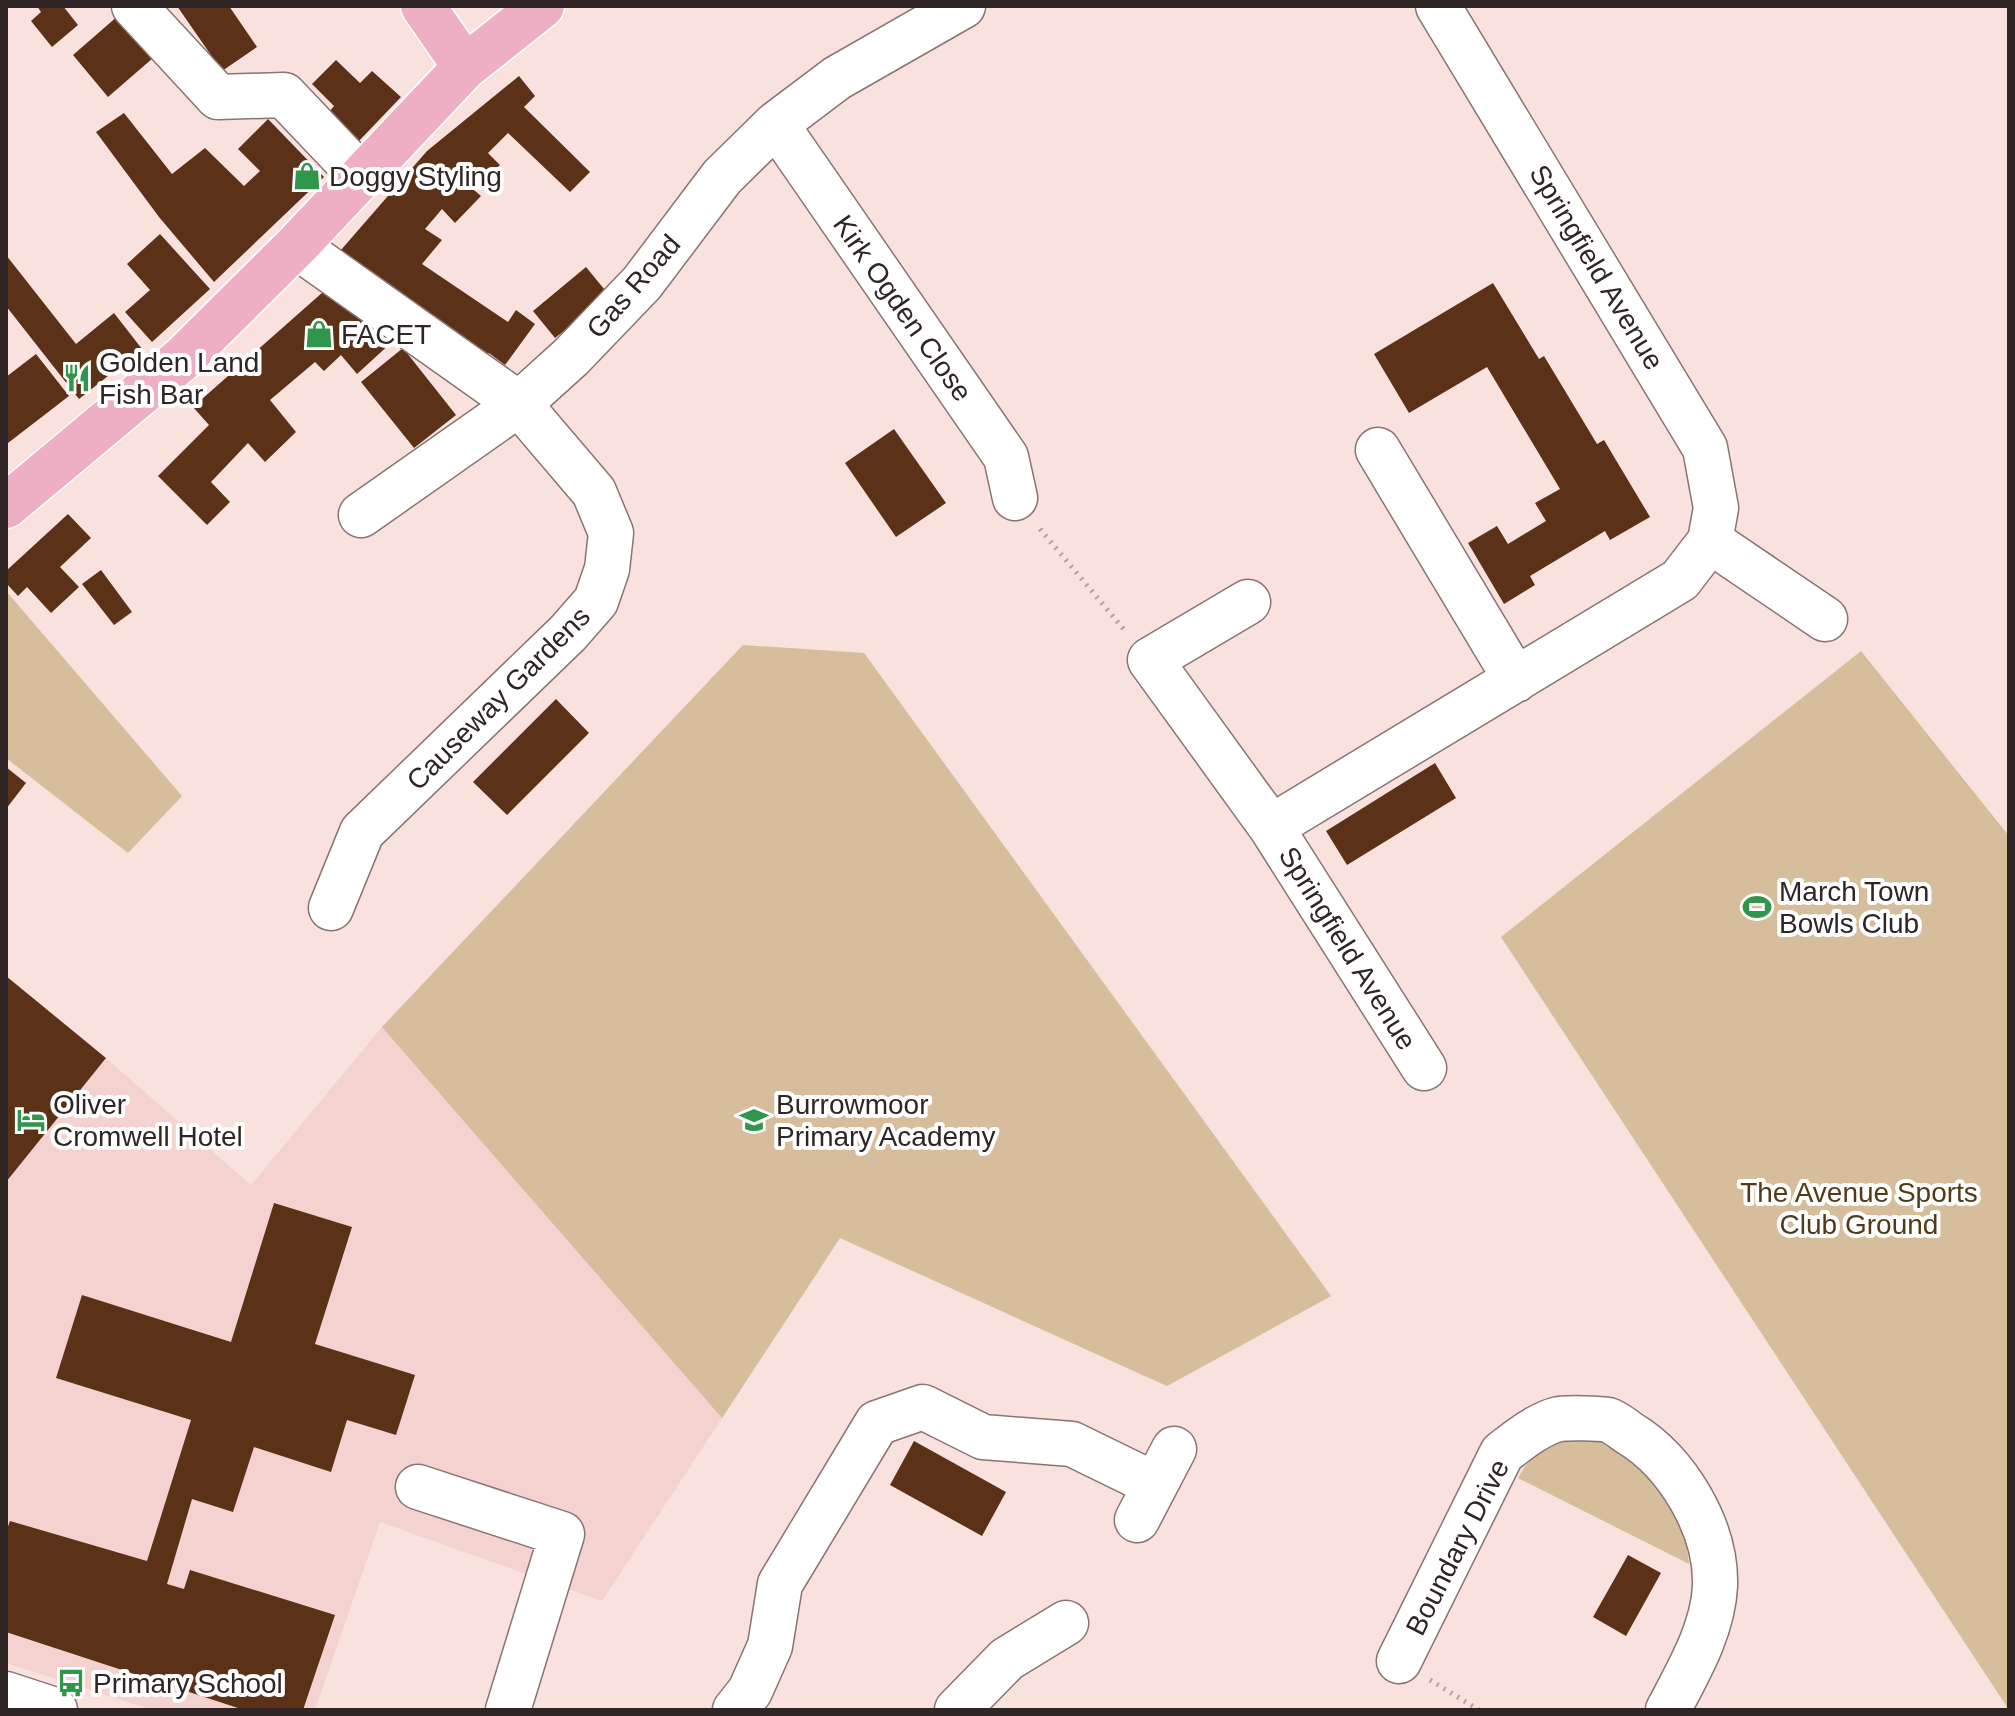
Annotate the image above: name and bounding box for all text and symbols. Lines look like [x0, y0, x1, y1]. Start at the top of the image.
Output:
street label: Springfield Avenue [1523, 159, 1670, 375]
shop icon: Doggy Styling [292, 161, 322, 191]
place label: Doggy Styling [329, 161, 502, 192]
street label: Kirk Ogden Close [827, 210, 978, 407]
street label: Gas Road [580, 229, 686, 344]
shop icon: FACET [304, 319, 334, 349]
place label: FACET [341, 319, 431, 350]
place label: Golden Land Fish Bar [99, 347, 259, 410]
restaurant icon: Golden Land Fish Bar [62, 363, 92, 393]
street label: Causeway Gardens [400, 600, 596, 796]
street label: Springfield Avenue [1273, 841, 1422, 1055]
place label: March Town Bowls Club [1779, 876, 1929, 939]
sports icon: March Town Bowls Club [1742, 892, 1772, 922]
place label: Oliver Cromwell Hotel [53, 1089, 243, 1152]
place label: Burrowmoor Primary Academy [776, 1089, 995, 1152]
hotel icon: Oliver Cromwell Hotel [16, 1105, 46, 1135]
school or university icon: Burrowmoor Primary Academy [739, 1105, 769, 1135]
park label: The Avenue Sports Club Ground [1740, 1177, 1978, 1240]
street label: Boundary Drive [1400, 1454, 1515, 1640]
bus stop icon: Primary School [56, 1668, 86, 1698]
place label: Primary School [93, 1668, 283, 1699]

